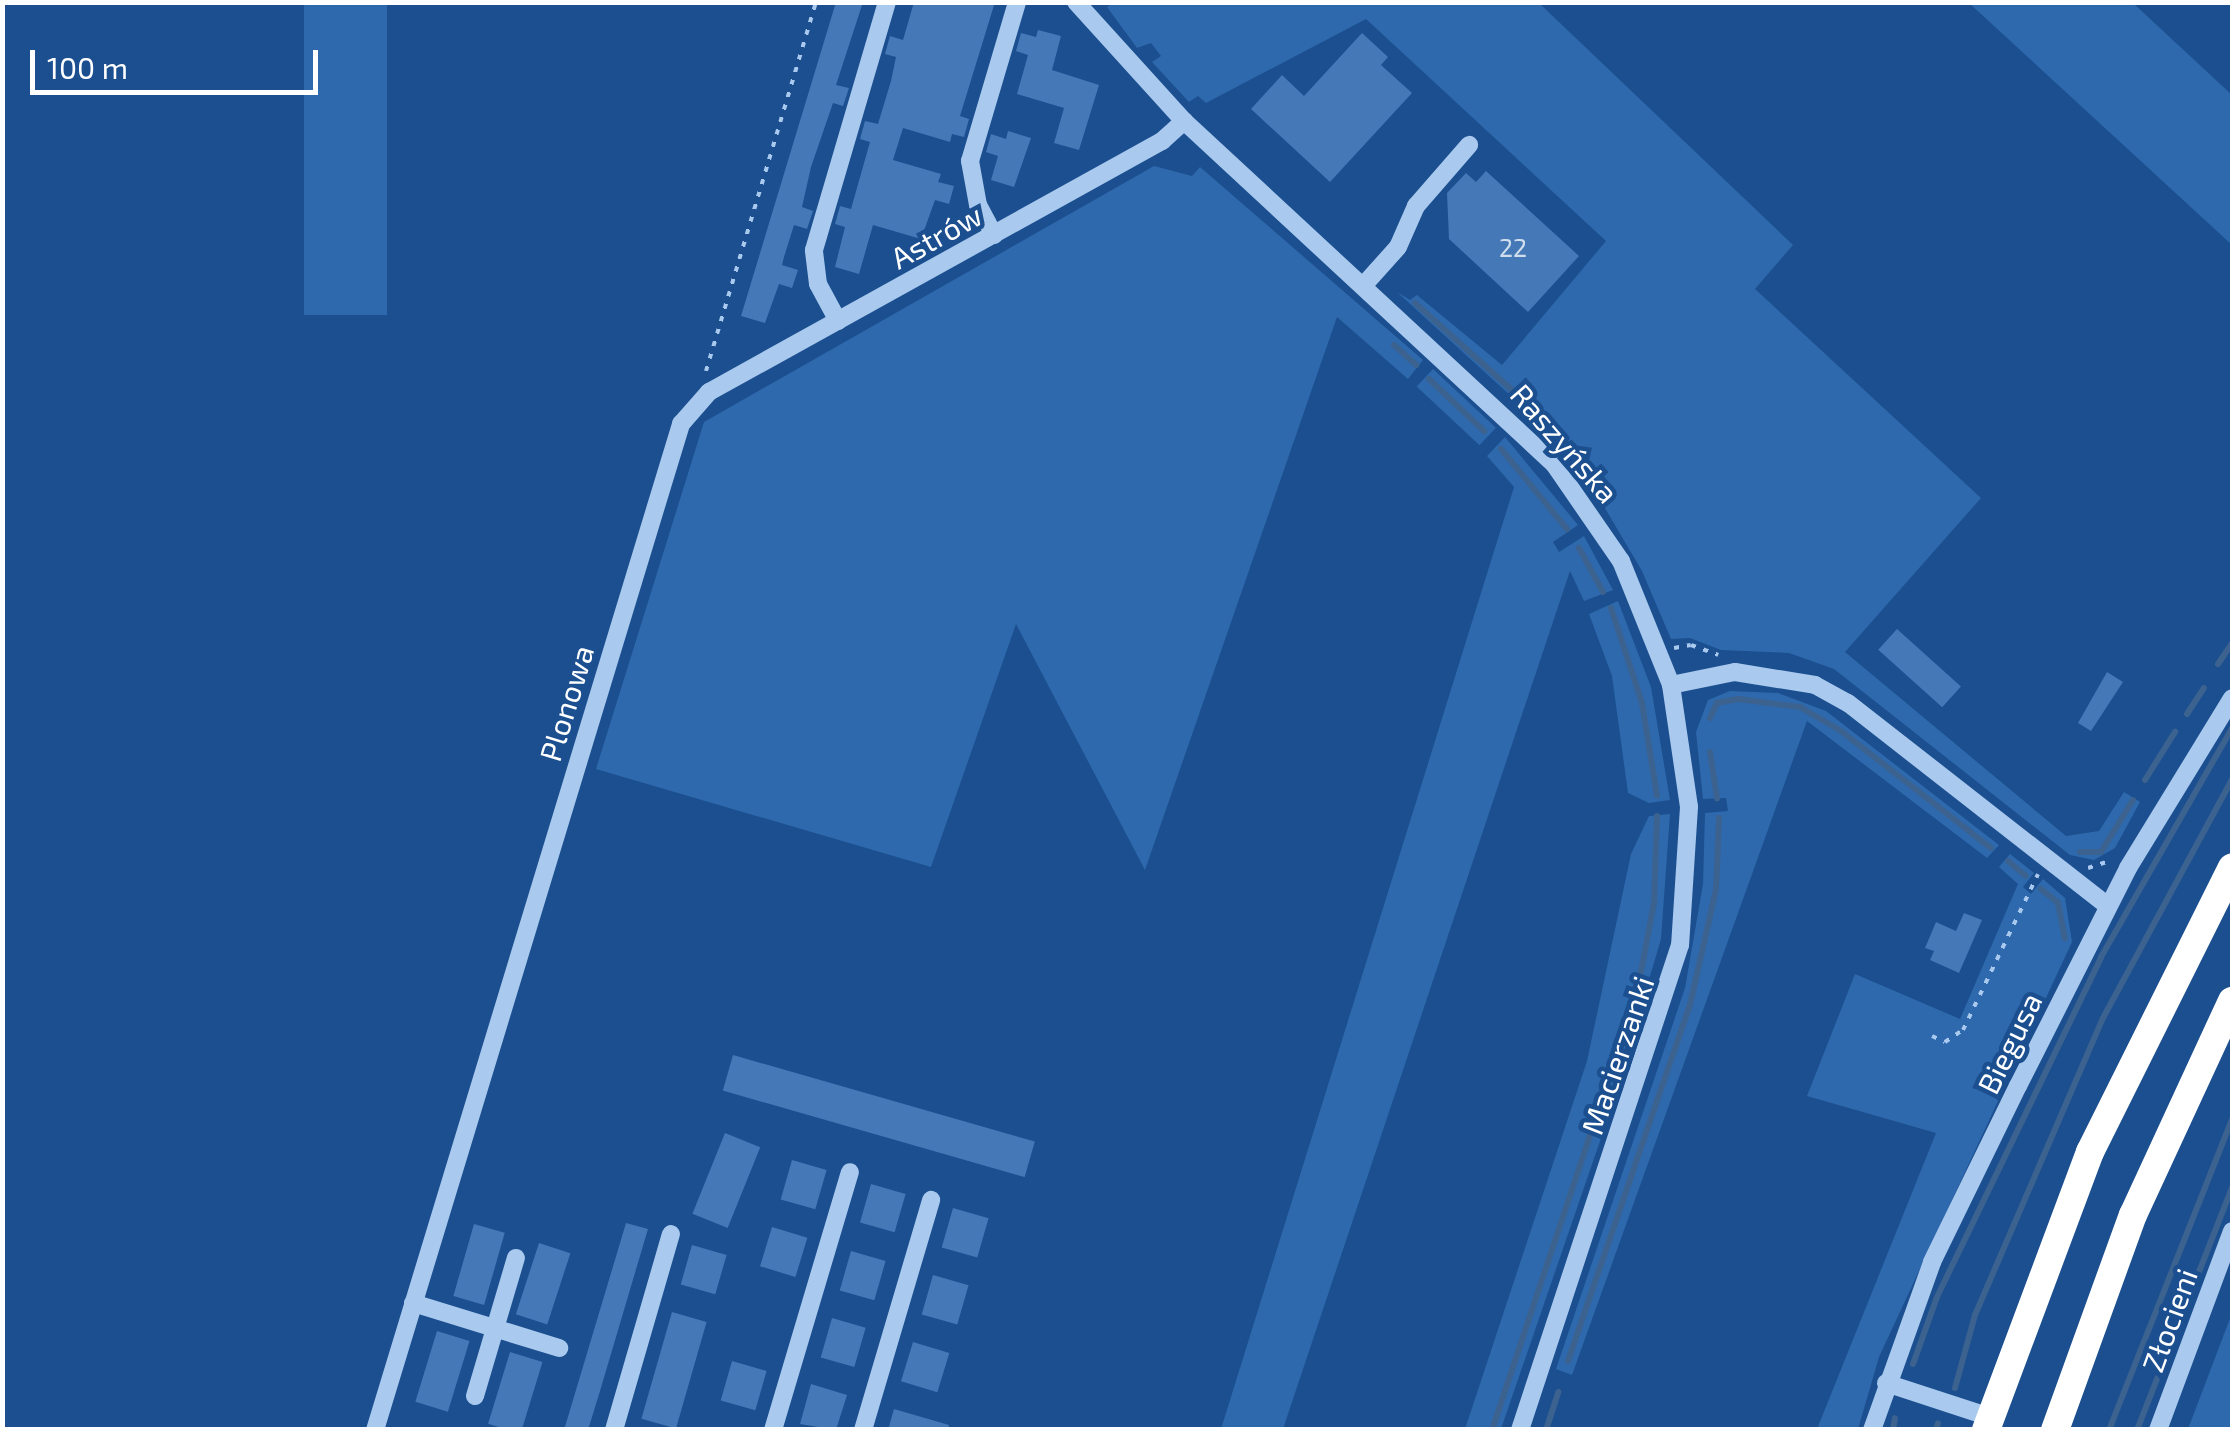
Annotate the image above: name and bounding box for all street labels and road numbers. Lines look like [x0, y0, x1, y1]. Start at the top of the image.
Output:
street label: Astrów [884, 196, 988, 276]
street label: Raszyńska [1504, 376, 1626, 510]
street label: Plonowa [531, 641, 601, 765]
street label: Macierzanki [1573, 971, 1661, 1139]
street label: Biegusa [1969, 987, 2049, 1099]
street label: Złocieni [2134, 1264, 2204, 1376]

